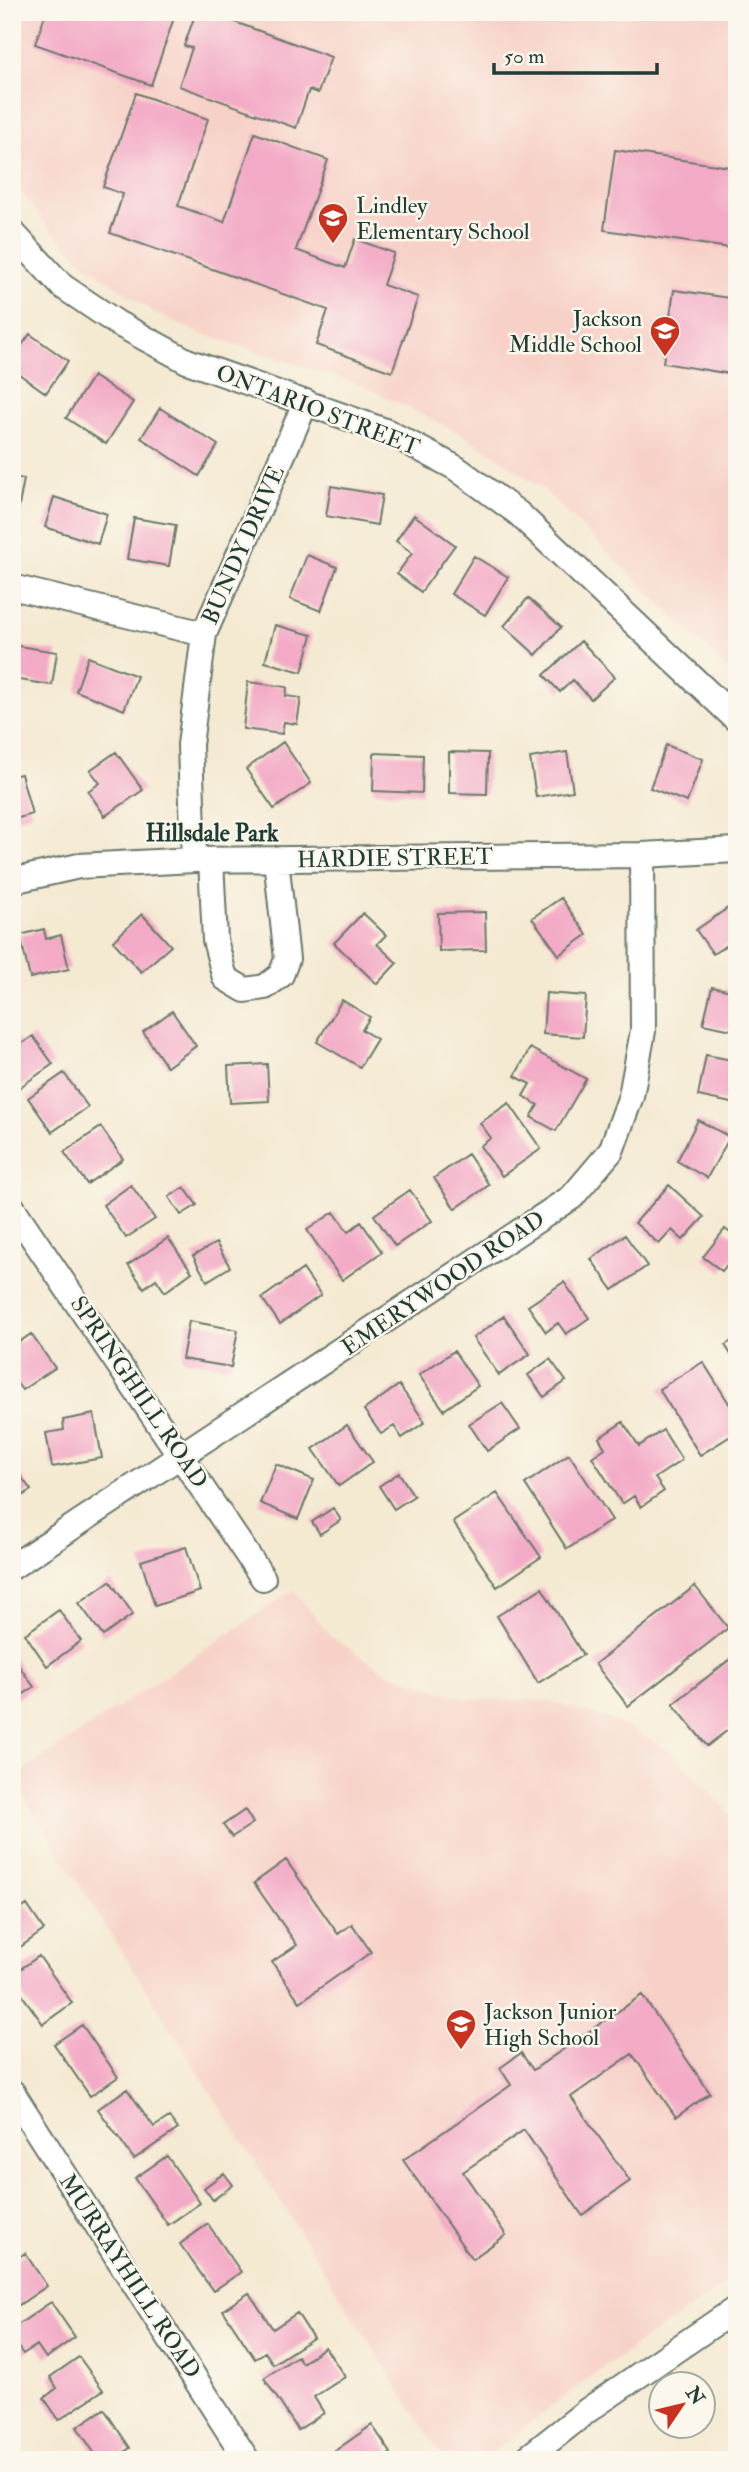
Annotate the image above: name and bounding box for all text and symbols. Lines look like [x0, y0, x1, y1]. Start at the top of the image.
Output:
scale bar [494, 32, 656, 76]
text: 50 m [504, 43, 545, 70]
place label: Lindley Elementary School [356, 191, 530, 246]
school or university icon: Lindley Elementary School [316, 201, 350, 245]
place label: Jackson Middle School [509, 304, 642, 359]
school or university icon: Jackson Middle School [648, 314, 682, 358]
street label: ONTARIO STREET [212, 358, 424, 462]
street label: BUNDY DRIVE [195, 461, 291, 629]
district label: Hillsdale Park [145, 818, 279, 849]
street label: HARDIE STREET [297, 842, 493, 874]
street label: EMERYWOOD ROAD [336, 1204, 550, 1362]
street label: SPRINGHILL ROAD [64, 1290, 214, 1494]
place label: Jackson Junior High School [483, 1997, 617, 2052]
school or university icon: Jackson Junior High School [444, 2007, 478, 2051]
street label: MURRAYHILL ROAD [53, 2168, 207, 2384]
north arrow [648, 2370, 718, 2440]
text: N [680, 2381, 710, 2410]

